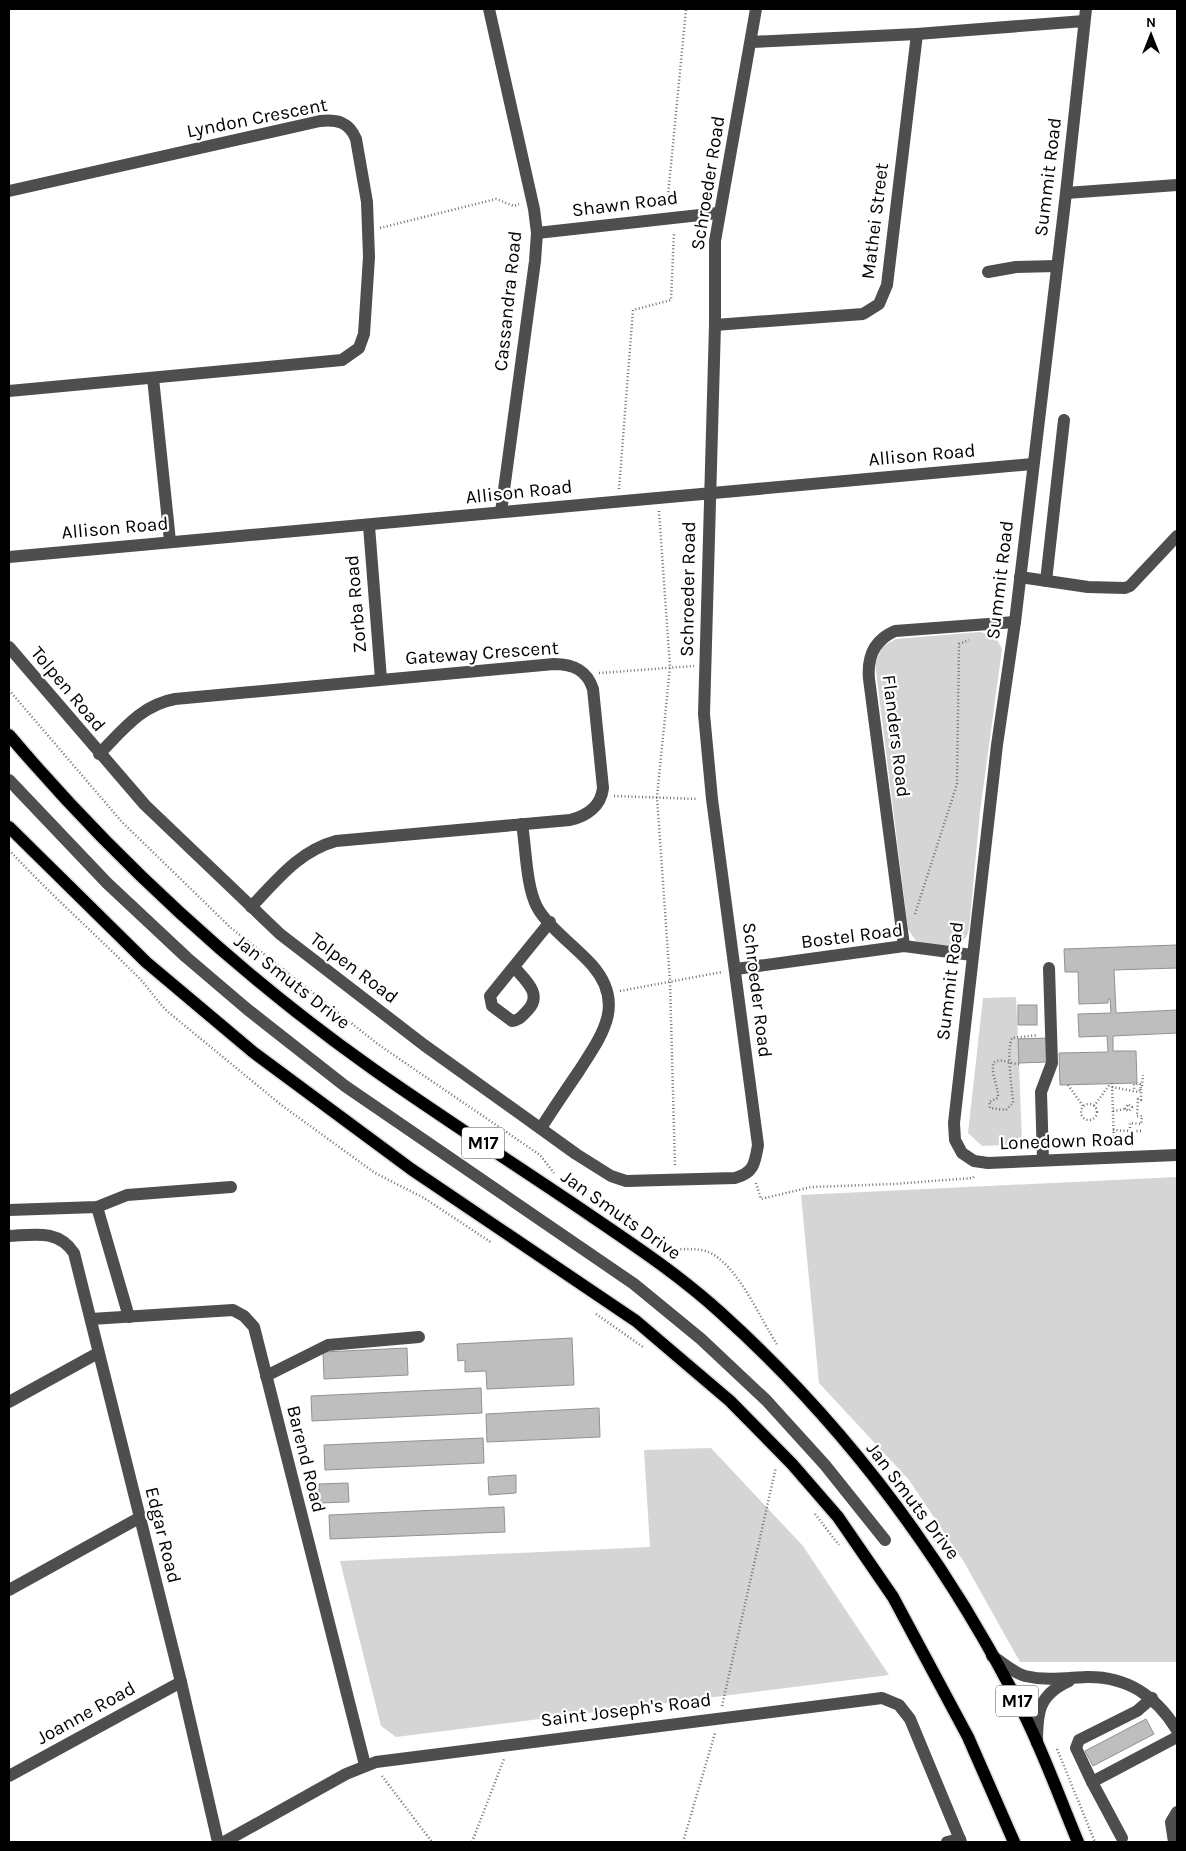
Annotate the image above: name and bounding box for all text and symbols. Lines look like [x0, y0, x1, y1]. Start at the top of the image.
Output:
north arrow [1126, 10, 1176, 60]
text: N [1146, 14, 1156, 31]
street label: Lyndon Crescent [185, 94, 329, 142]
street label: Schroeder Road [687, 114, 729, 252]
street label: Summit Road [1030, 116, 1066, 238]
street label: Mathei Street [857, 161, 893, 281]
street label: Shawn Road [571, 187, 679, 221]
street label: Cassandra Road [490, 230, 526, 372]
street label: Allison Road [868, 439, 976, 471]
street label: Allison Road [464, 475, 574, 509]
street label: Allison Road [61, 512, 169, 544]
street label: Summit Road [982, 519, 1018, 641]
street label: Schroeder Road [676, 521, 700, 657]
street label: Zorba Road [341, 554, 371, 654]
street label: Gateway Crescent [405, 637, 559, 669]
street label: Tolpen Road [26, 642, 110, 736]
street label: Flanders Road [878, 673, 914, 799]
street label: Bostel Road [800, 919, 904, 953]
street label: Summit Road [932, 920, 968, 1042]
street label: Schroeder Road [738, 921, 776, 1059]
street label: Tolpen Road [306, 928, 402, 1008]
street label: Jan Smuts Drive [230, 930, 354, 1034]
road number: M17 [462, 1128, 504, 1158]
street label: Lonedown Road [999, 1128, 1135, 1154]
street label: Jan Smuts Drive [557, 1166, 685, 1264]
street label: Barend Road [282, 1403, 330, 1515]
street label: Jan Smuts Drive [862, 1438, 964, 1564]
street label: Edgar Road [140, 1485, 186, 1585]
street label: Joanne Road [33, 1677, 139, 1749]
road number: M17 [996, 1685, 1038, 1716]
street label: Saint Joseph's Road [539, 1689, 713, 1731]

